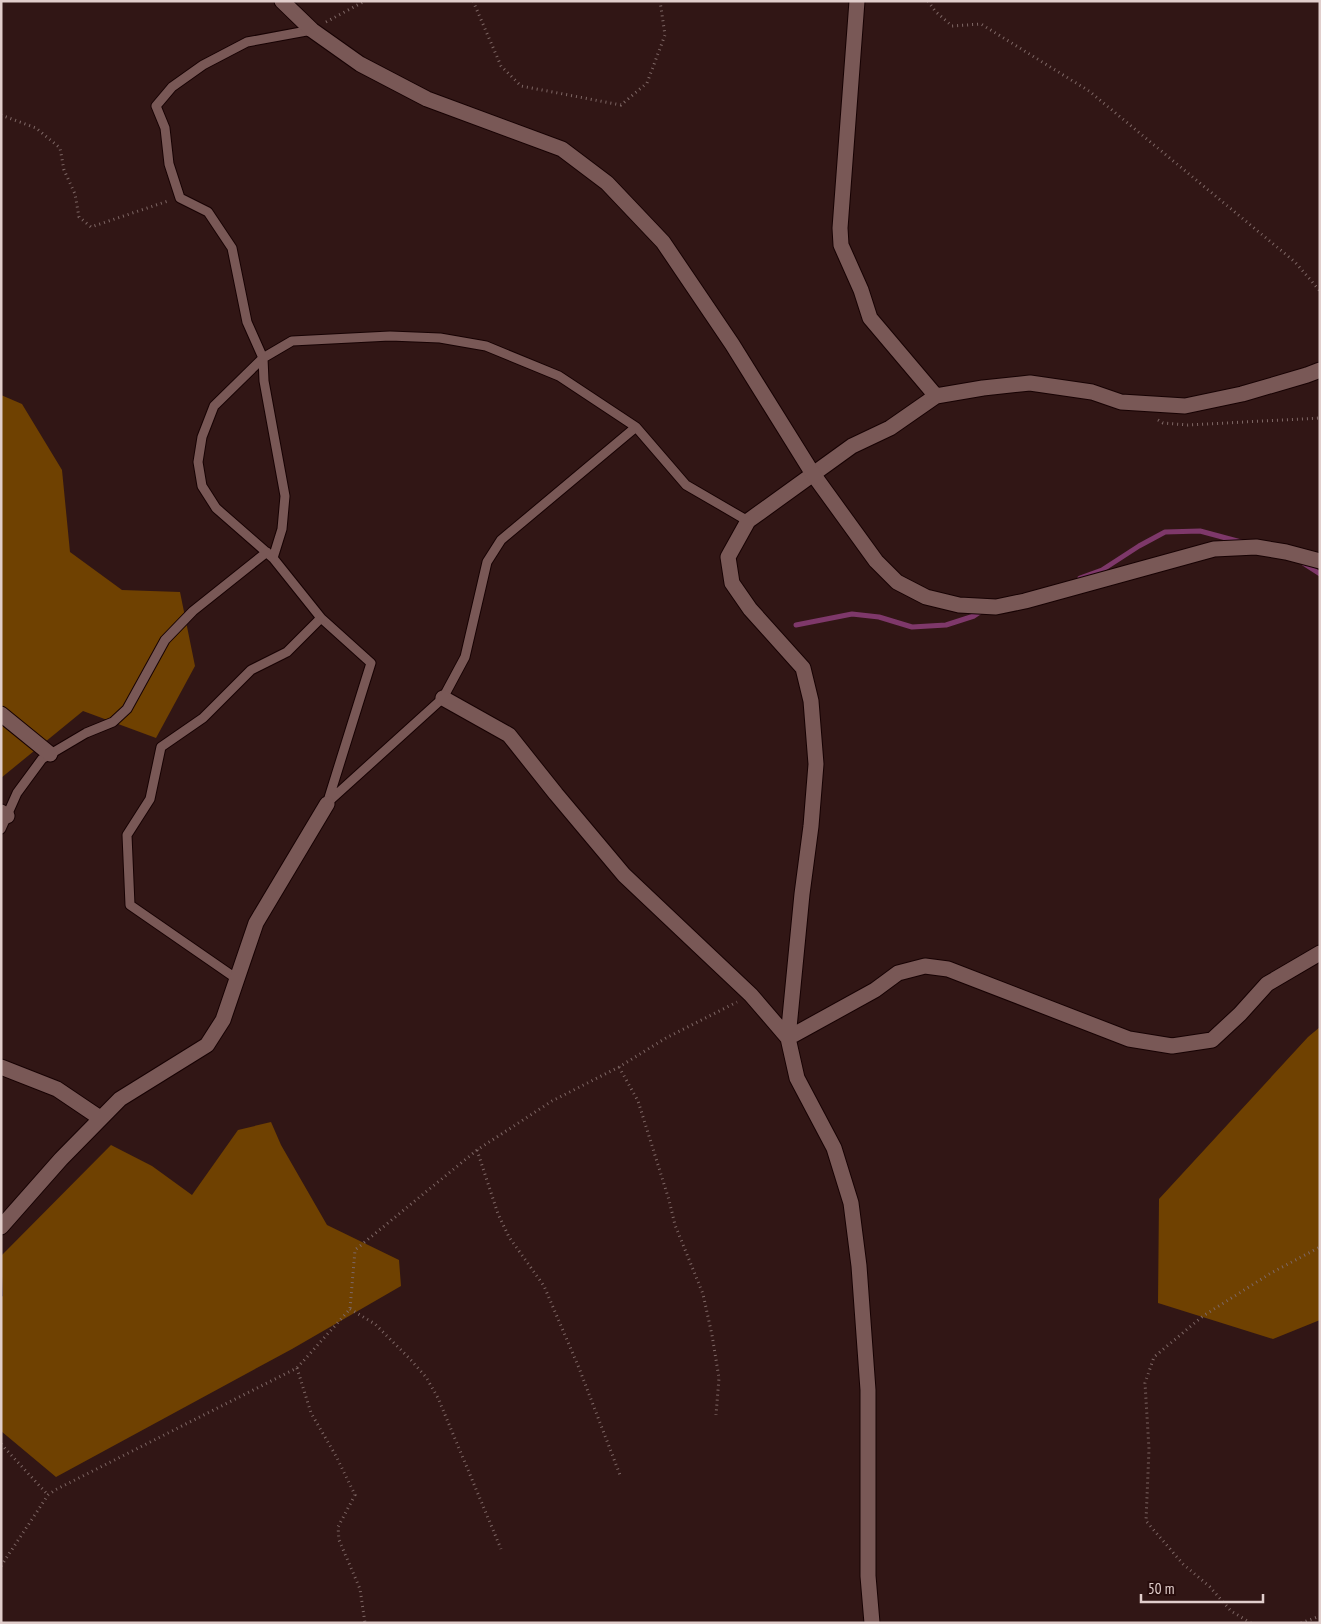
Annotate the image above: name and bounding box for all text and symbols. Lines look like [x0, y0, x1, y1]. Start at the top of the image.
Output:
scale bar [1141, 1572, 1264, 1604]
text: 50 m [1148, 1579, 1174, 1598]

